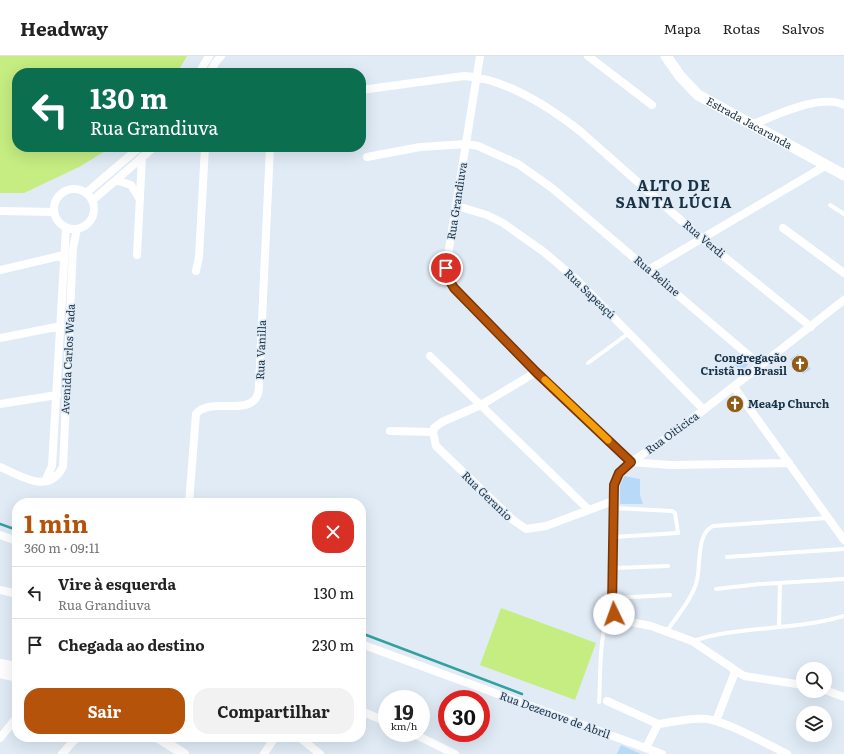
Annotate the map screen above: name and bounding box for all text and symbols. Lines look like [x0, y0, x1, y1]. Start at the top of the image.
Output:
text: Headway [20, 14, 108, 42]
text: Mapa [663, 18, 701, 38]
text: Rotas [723, 18, 760, 38]
text: Salvos [782, 18, 824, 38]
text: 130 m [90, 76, 168, 118]
icon: left [24, 84, 76, 136]
street label: Estrada Jacaranda [704, 92, 796, 152]
text: Rua Grandiuva [90, 114, 218, 141]
street label: Rua Grandiuva [442, 161, 470, 241]
district label: ALTO DE SANTA LÚCIA [616, 173, 732, 213]
street label: Rua Verdi [680, 216, 729, 261]
pin [429, 251, 463, 285]
street label: Rua Beline [631, 251, 684, 299]
icon: arrive [435, 257, 457, 279]
street label: Rua Sapeaçú [562, 265, 620, 322]
street label: Avenida Carlos Wada [56, 303, 78, 415]
street label: Rua Vanilla [251, 320, 269, 380]
place label: Congregação Cristã no Brasil [701, 349, 787, 378]
church icon: Congregação Cristã no Brasil [790, 354, 810, 374]
church icon: Mea4p Church [725, 394, 745, 414]
place label: Mea4p Church [748, 395, 830, 411]
street label: Rua Oiticica [641, 407, 702, 457]
street label: Rua Geranio [459, 467, 517, 524]
text: 1 min [24, 505, 88, 540]
button: close [312, 511, 354, 553]
text: 360 m · 09:11 [24, 538, 100, 557]
text: Vire à esquerda [58, 572, 176, 595]
text: 130 m [314, 581, 354, 604]
icon: left [24, 582, 46, 604]
position arrow [593, 593, 635, 635]
text: Rua Grandiuva [58, 595, 151, 614]
text: Chegada ao destino [58, 633, 205, 656]
text: 230 m [312, 633, 354, 656]
icon: arrive [24, 634, 46, 656]
map controls [796, 662, 832, 742]
button: search [796, 662, 832, 698]
street label: Rua Dezenove de Abril [498, 687, 613, 742]
button: Sair [24, 688, 185, 734]
button: Compartilhar [193, 688, 354, 734]
speed limit sign: 30 [438, 690, 490, 742]
text: 19 [394, 696, 414, 726]
button: layers [796, 706, 832, 742]
text: km/h [391, 718, 417, 733]

